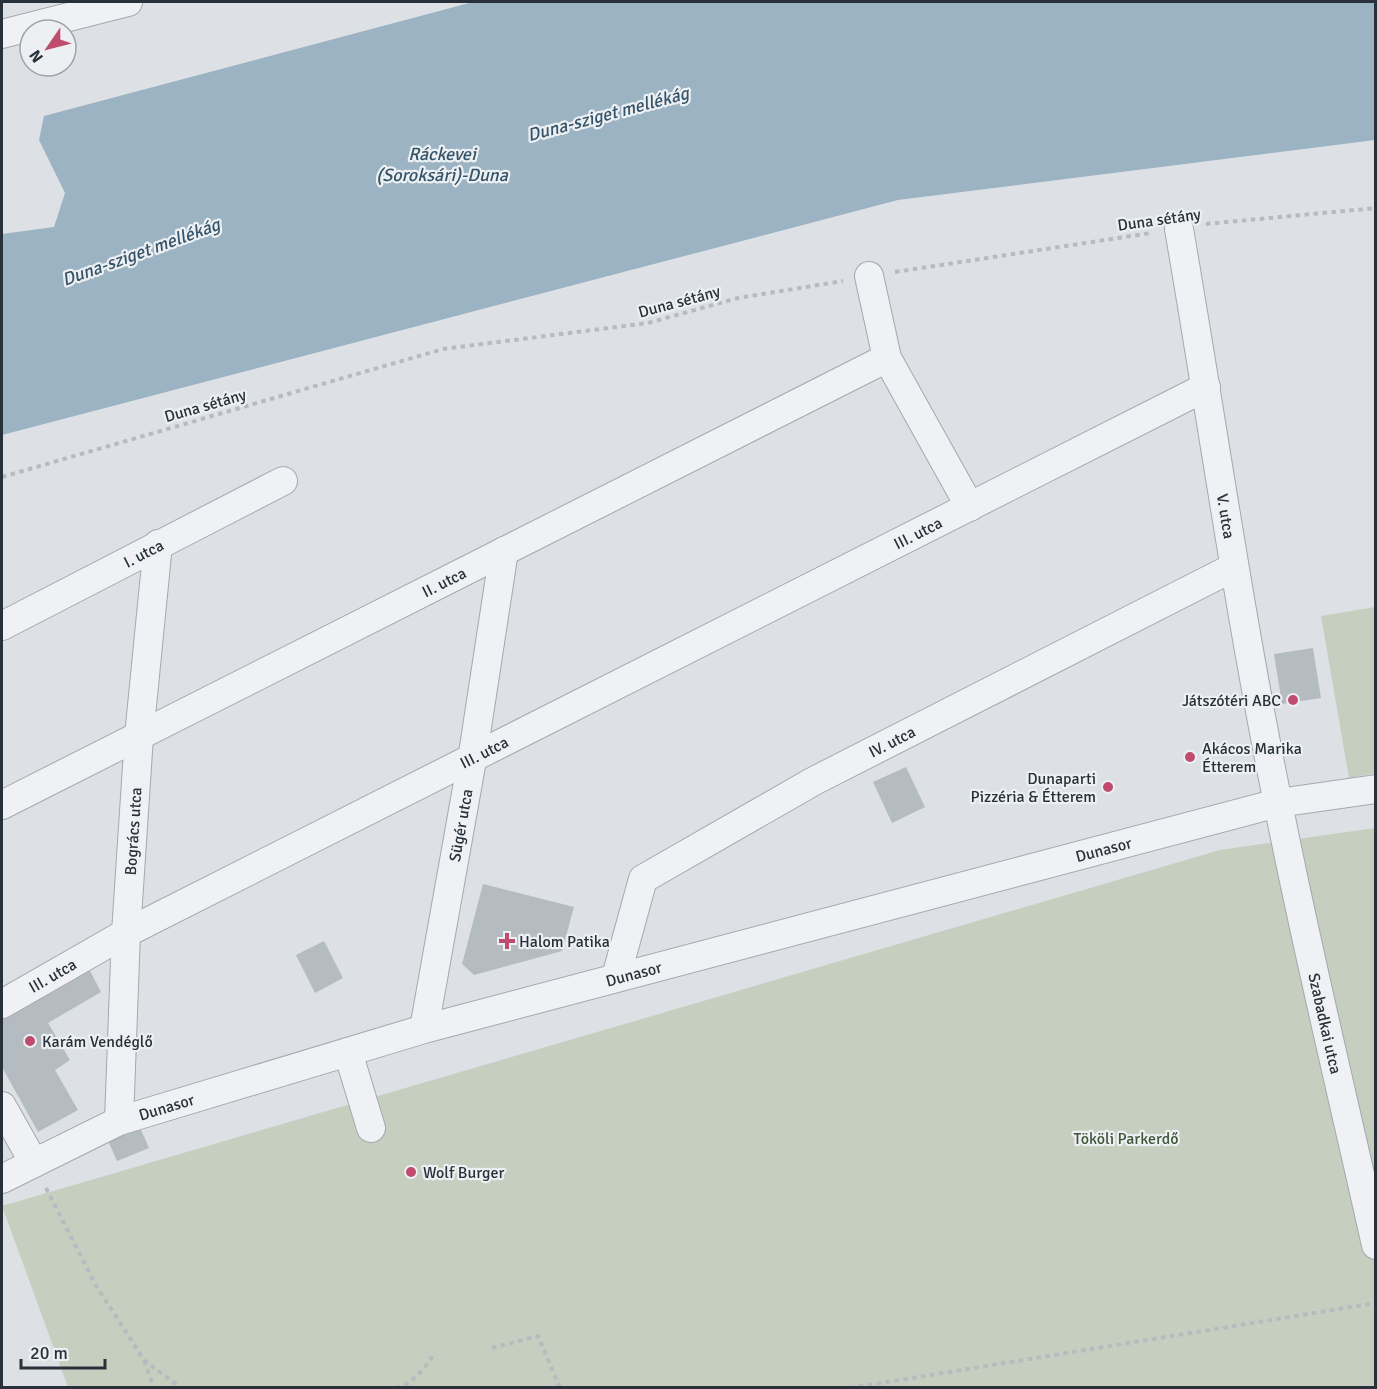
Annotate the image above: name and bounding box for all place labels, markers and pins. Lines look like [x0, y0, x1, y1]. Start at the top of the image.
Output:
place label: Játszótéri ABC [1182, 691, 1281, 711]
marker: Játszótéri ABC [1286, 693, 1300, 707]
place label: Akácos Marika Étterem [1202, 739, 1302, 777]
marker: Akácos Marika Étterem [1183, 750, 1197, 764]
place label: Dunaparti Pizzéria & Étterem [971, 769, 1096, 807]
marker: Dunaparti Pizzéria & Étterem [1101, 780, 1115, 794]
place label: Halom Patika [519, 932, 610, 952]
marker: Halom Patika [500, 934, 514, 948]
place label: Karám Vendéglő [42, 1032, 153, 1052]
marker: Karám Vendéglő [23, 1034, 37, 1048]
place label: Wolf Burger [423, 1163, 504, 1183]
marker: Wolf Burger [404, 1165, 418, 1179]

